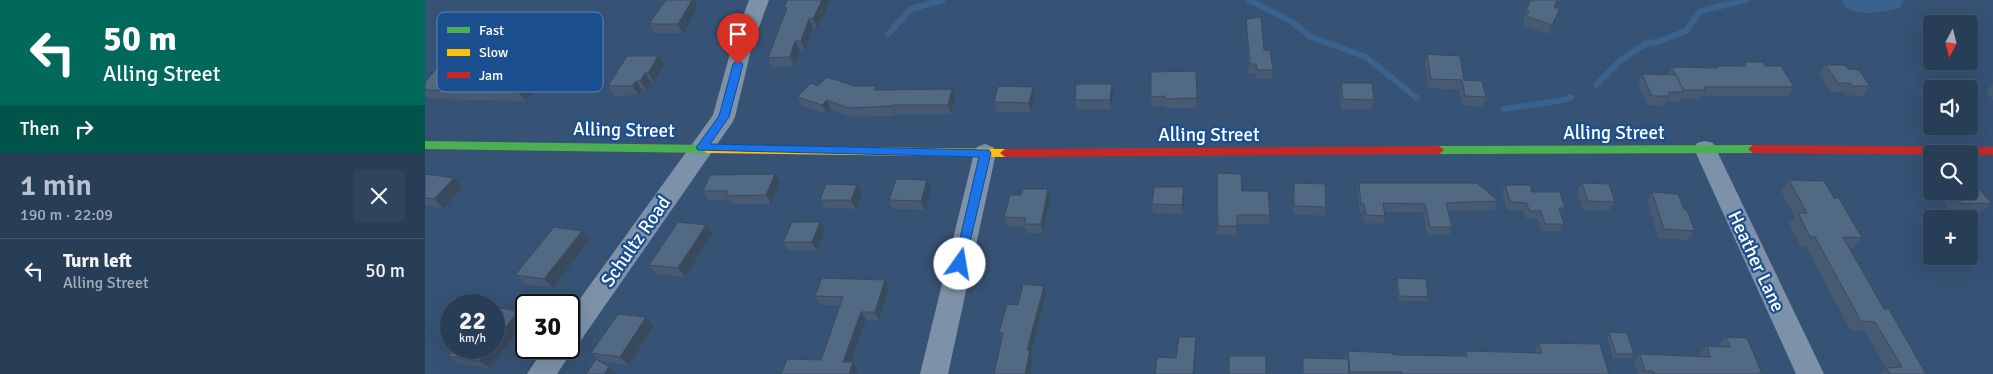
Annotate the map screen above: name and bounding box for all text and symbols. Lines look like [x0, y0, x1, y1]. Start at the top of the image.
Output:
legend [437, 12, 603, 92]
pin [717, 13, 759, 64]
north arrow [1923, 15, 1977, 70]
map controls [1923, 15, 1978, 265]
text: 50 m [103, 17, 177, 60]
icon: left [20, 20, 85, 85]
icon: arrive [724, 20, 752, 48]
text: Fast [479, 22, 504, 39]
text: Slow [479, 44, 508, 61]
text: Alling Street [103, 60, 221, 87]
text: Jam [479, 67, 503, 84]
button: sound [1923, 80, 1978, 135]
icon: right [70, 115, 98, 143]
text: Then [20, 117, 60, 141]
street label: Alling Street [573, 117, 675, 143]
street label: Alling Street [1563, 121, 1665, 145]
street label: Alling Street [1158, 123, 1260, 147]
button: search [1923, 145, 1978, 200]
text: 1 min [20, 167, 92, 204]
button: close [353, 170, 405, 222]
street label: Schultz Road [596, 191, 676, 292]
text: 190 m · 22:09 [20, 205, 113, 225]
street label: Heather Lane [1722, 207, 1790, 316]
button: + [1923, 210, 1978, 265]
position arrow [933, 237, 985, 289]
text: Turn left [63, 249, 132, 273]
icon: left [20, 257, 48, 285]
text: 50 m [365, 259, 405, 283]
text: Alling Street [63, 273, 149, 293]
speed limit sign: 30 [515, 294, 580, 359]
text: 22 [459, 305, 486, 336]
text: km/h [459, 331, 486, 346]

